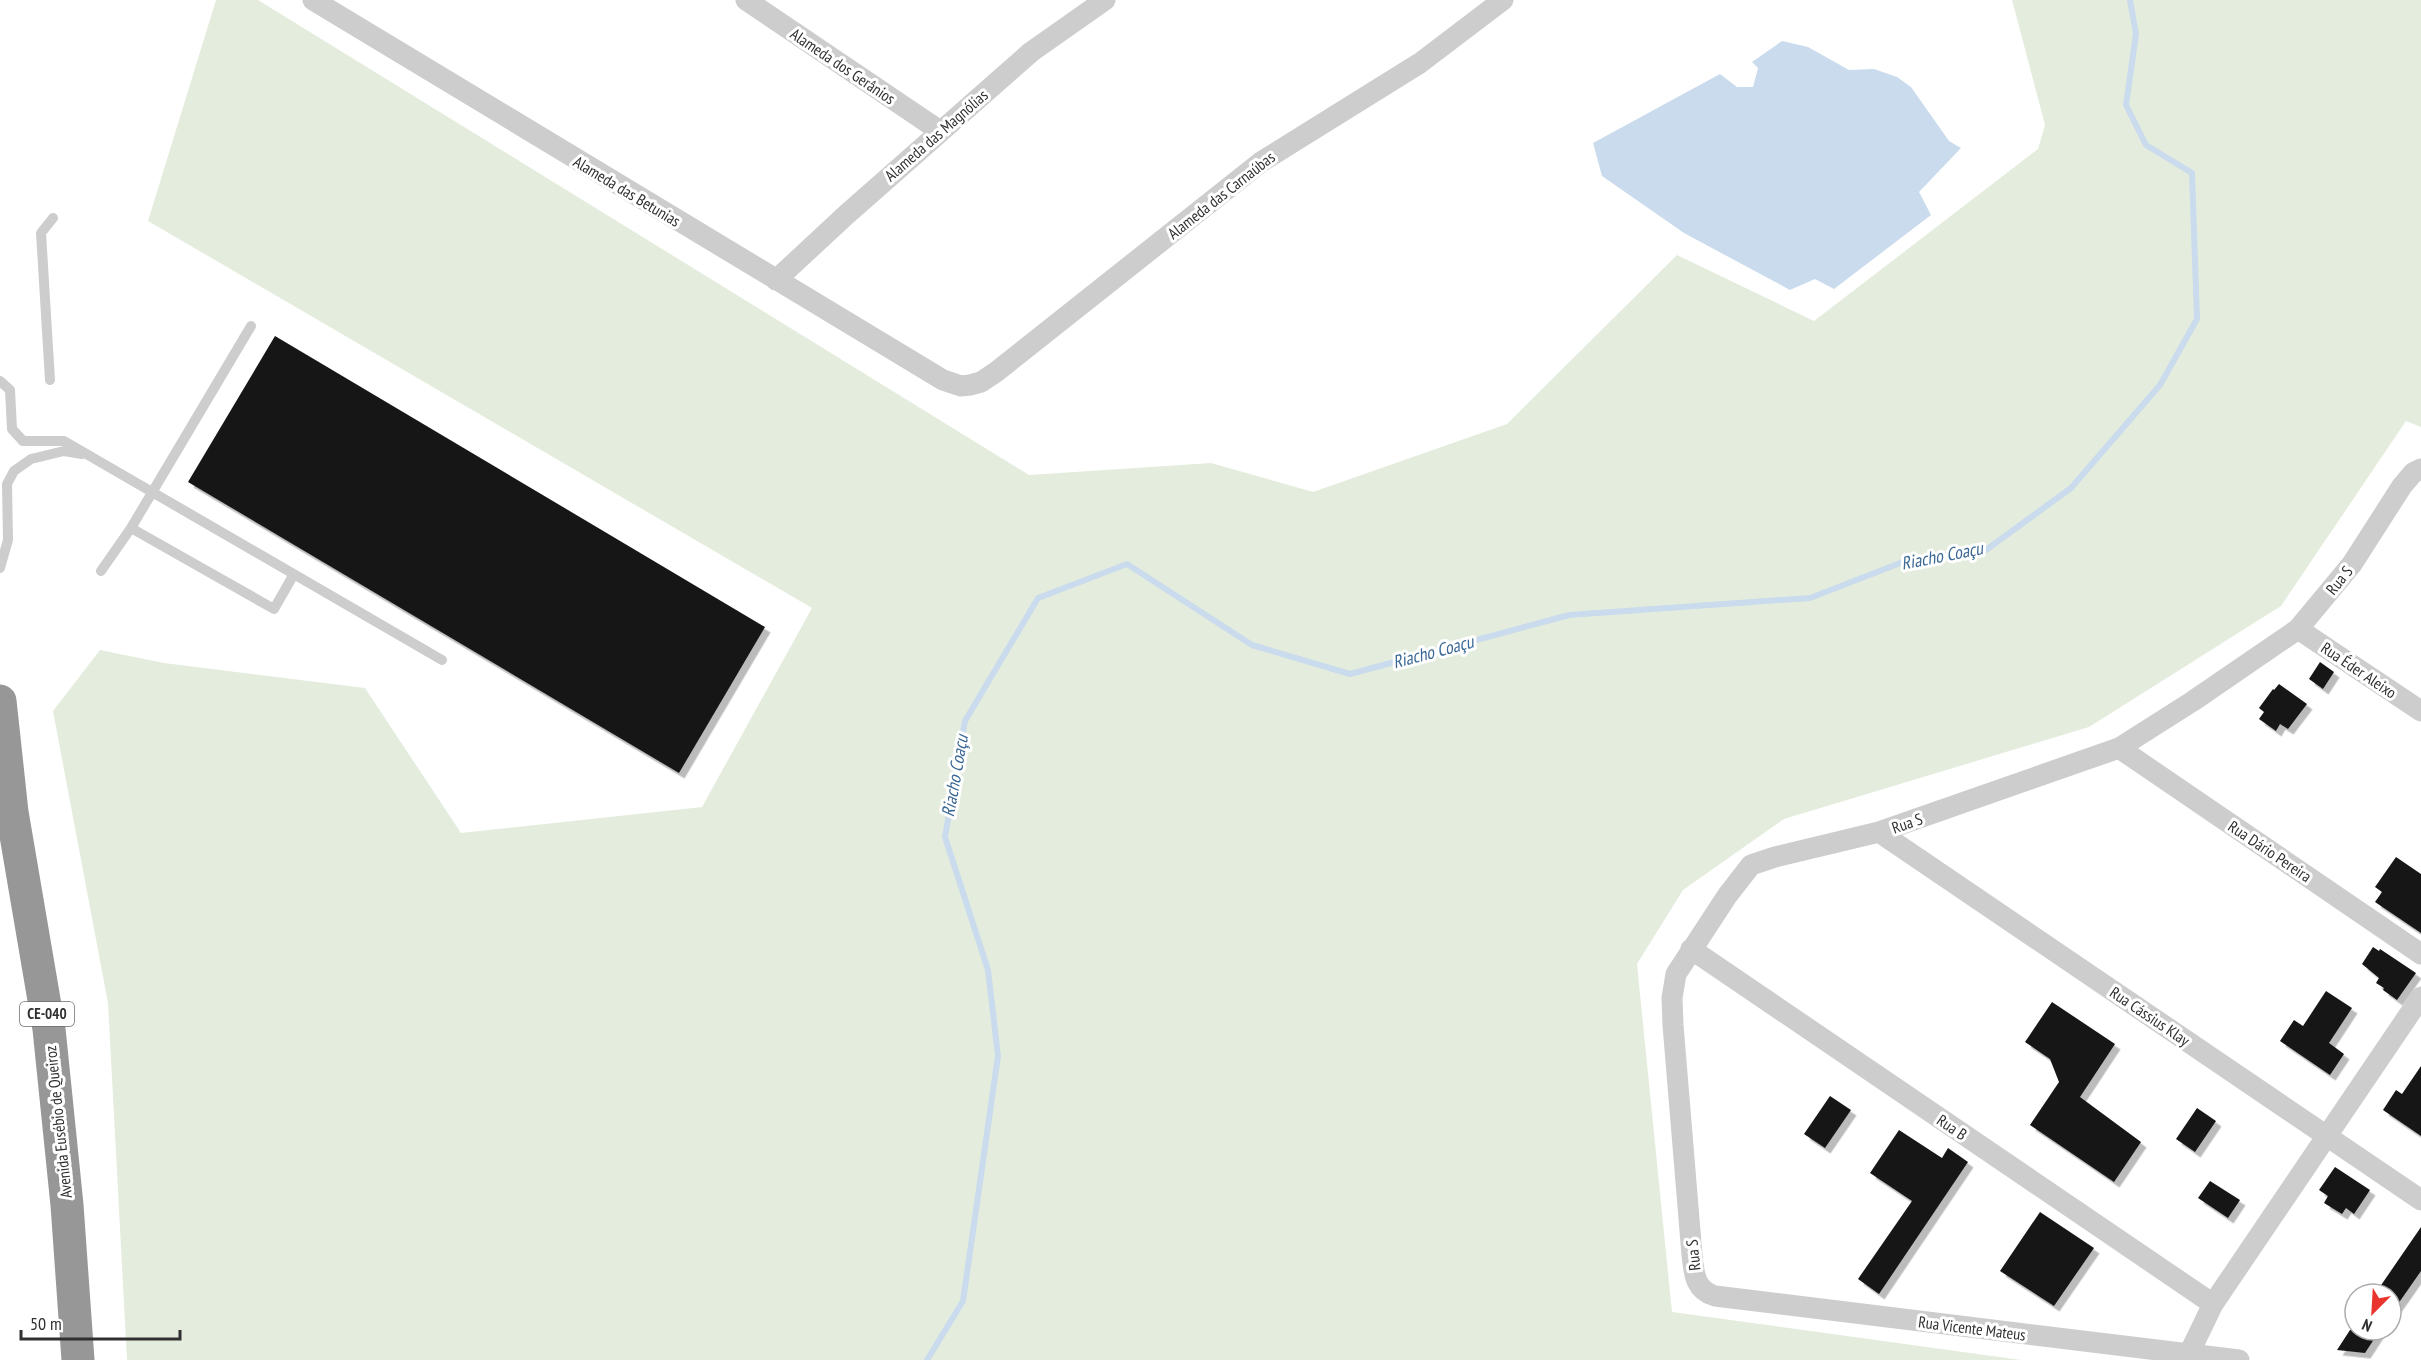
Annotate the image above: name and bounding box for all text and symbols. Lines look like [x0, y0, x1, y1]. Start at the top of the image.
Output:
street label: Alameda dos Gerânios [787, 24, 899, 108]
street label: Alameda das Magnólias [880, 85, 992, 185]
street label: Alameda das Carnaúbas [1163, 147, 1279, 243]
street label: Alameda das Betunias [570, 151, 684, 231]
water label: Riacho Coaçu [1899, 536, 1986, 575]
street label: Rua S [2321, 561, 2357, 598]
water label: Riacho Coaçu [1390, 629, 1477, 673]
street label: Rua Éder Aleixo [2317, 637, 2401, 703]
water label: Riacho Coaçu [936, 732, 973, 819]
street label: Rua S [1889, 808, 1925, 838]
street label: Rua Dário Pereira [2225, 816, 2315, 886]
street label: Rua Cássius Klay [2106, 982, 2194, 1050]
road number: CE-040 [20, 1002, 74, 1026]
street label: Avenida Eusébio de Queiroz [40, 1045, 76, 1199]
street label: Rua B [1933, 1110, 1971, 1144]
street label: Rua S [1681, 1238, 1705, 1272]
north arrow [2343, 1282, 2403, 1342]
scale bar [21, 1303, 180, 1341]
street label: Rua Vicente Mateus [1917, 1311, 2027, 1345]
text: 50 m [30, 1312, 62, 1335]
text: N [2359, 1315, 2375, 1337]

